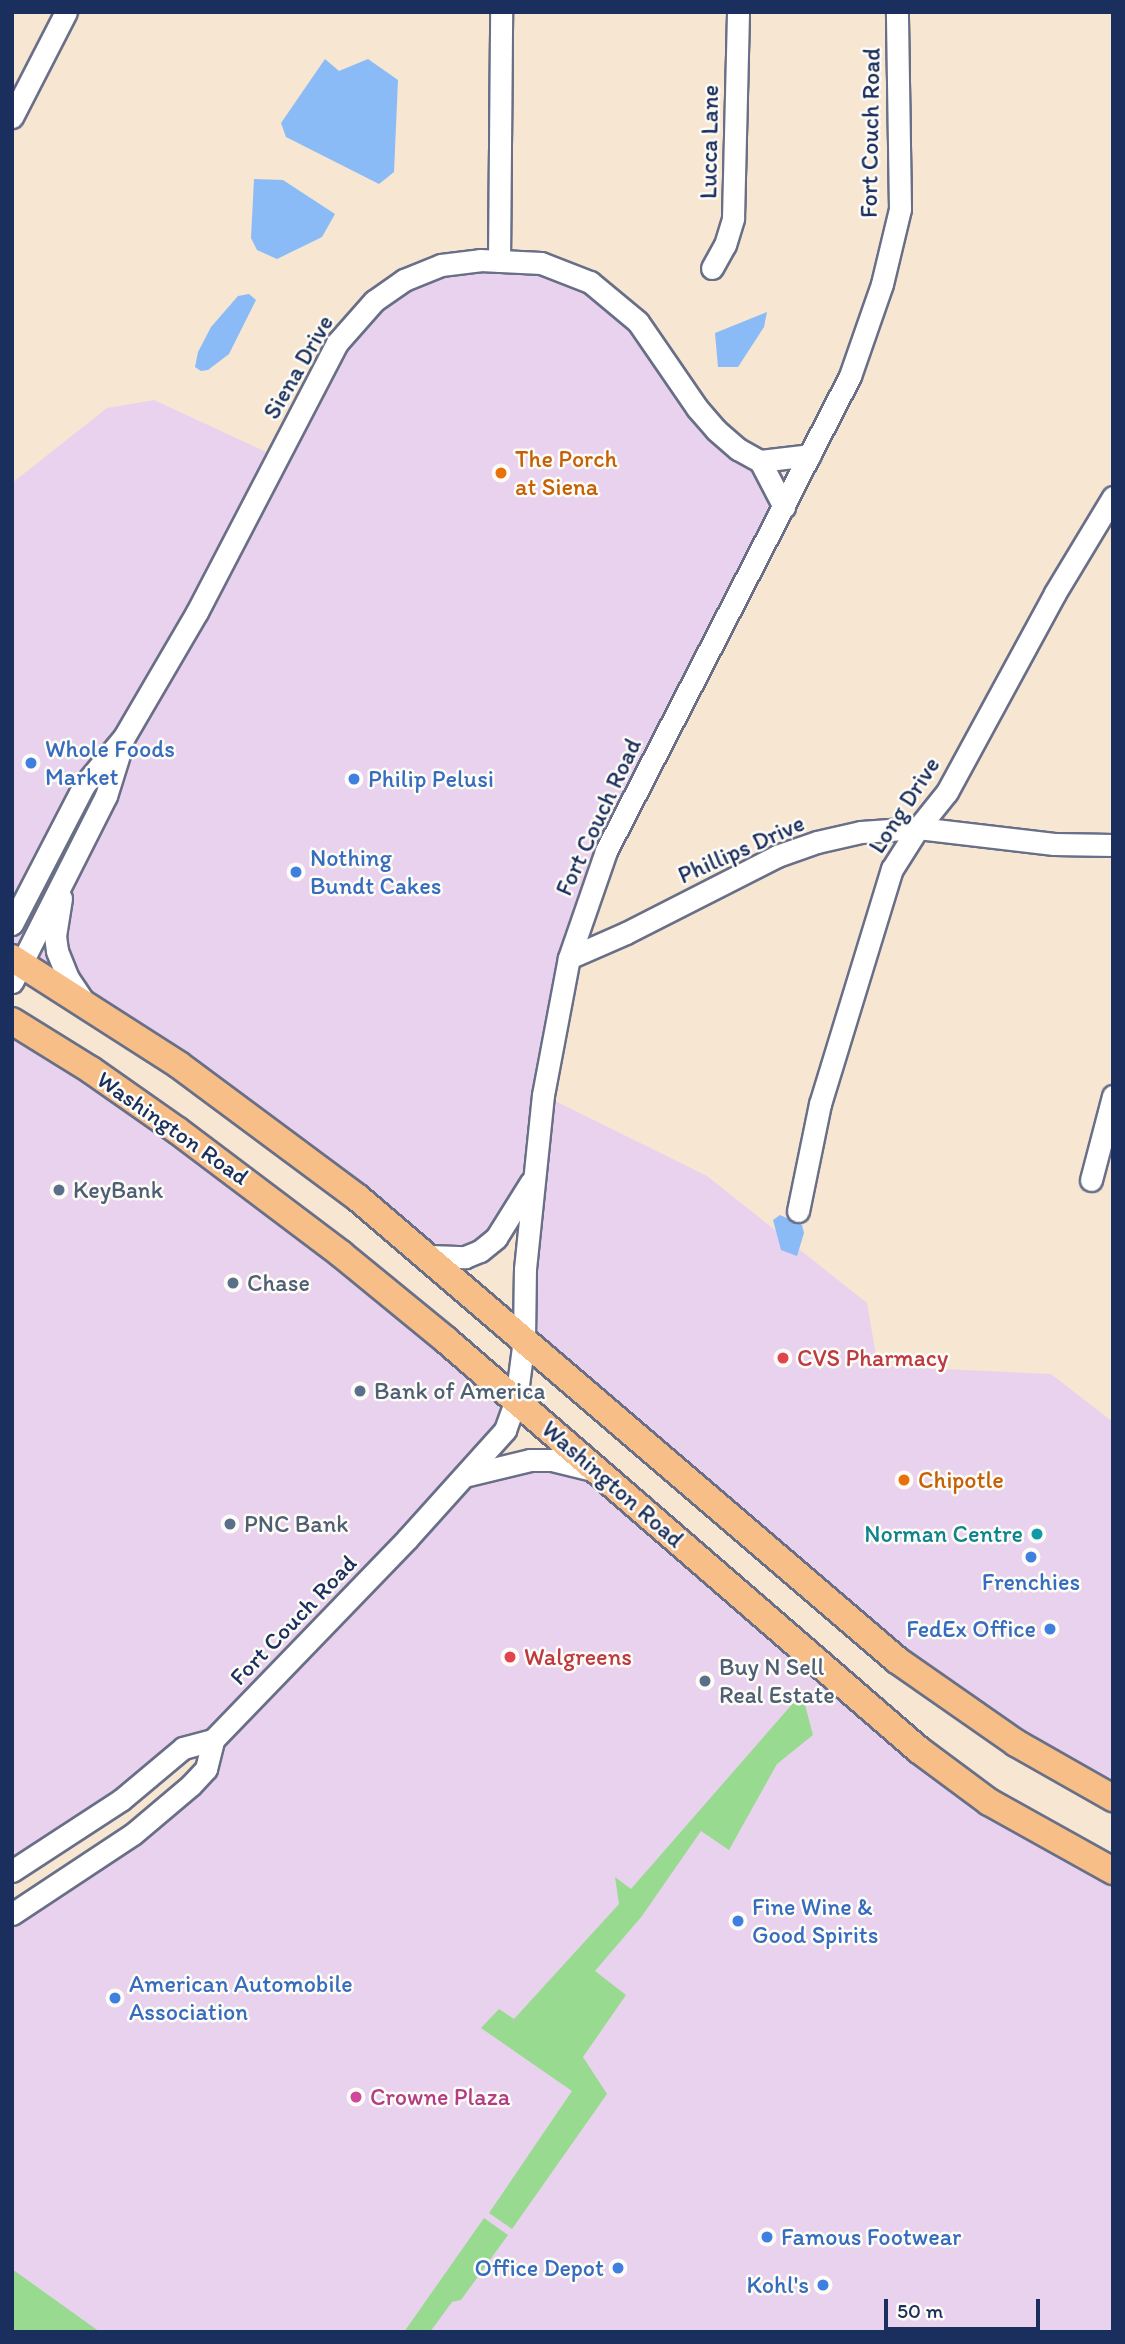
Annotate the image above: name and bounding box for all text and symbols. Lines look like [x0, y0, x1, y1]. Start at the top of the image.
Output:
street label: Fort Couch Road [854, 48, 886, 218]
street label: Lucca Lane [694, 85, 724, 199]
street label: Siena Drive [256, 309, 340, 425]
place label: The Porch at Siena [515, 445, 617, 501]
marker: The Porch at Siena [493, 465, 509, 481]
street label: Fort Couch Road [549, 734, 647, 900]
place label: Whole Foods Market [45, 735, 174, 791]
street label: Long Drive [862, 751, 946, 859]
marker: Whole Foods Market [23, 755, 39, 771]
place label: Philip Pelusi [368, 765, 493, 793]
marker: Philip Pelusi [346, 771, 362, 787]
street label: Phillips Drive [673, 808, 809, 890]
place label: Nothing Bundt Cakes [310, 844, 442, 900]
marker: Nothing Bundt Cakes [288, 864, 304, 880]
street label: Washington Road [91, 1065, 255, 1191]
place label: KeyBank [73, 1176, 163, 1204]
marker: KeyBank [51, 1182, 67, 1198]
place label: Chase [247, 1269, 310, 1297]
marker: Chase [225, 1275, 241, 1291]
place label: CVS Pharmacy [797, 1344, 948, 1372]
marker: CVS Pharmacy [775, 1350, 791, 1366]
place label: Bank of America [374, 1377, 546, 1405]
marker: Bank of America [352, 1383, 368, 1399]
street label: Washington Road [536, 1414, 690, 1554]
place label: Chipotle [918, 1466, 1004, 1494]
marker: Chipotle [896, 1472, 912, 1488]
place label: PNC Bank [244, 1510, 349, 1538]
marker: PNC Bank [222, 1516, 238, 1532]
place label: Norman Centre [865, 1520, 1023, 1548]
marker: Norman Centre [1029, 1526, 1045, 1542]
street label: Fort Couch Road [224, 1549, 362, 1691]
marker: Frenchies [1023, 1549, 1039, 1565]
place label: Frenchies [982, 1568, 1080, 1596]
place label: FedEx Office [906, 1615, 1036, 1643]
marker: FedEx Office [1042, 1621, 1058, 1637]
place label: Walgreens [524, 1643, 632, 1671]
marker: Walgreens [502, 1649, 518, 1665]
place label: Buy N Sell Real Estate [719, 1653, 835, 1709]
marker: Buy N Sell Real Estate [697, 1673, 713, 1689]
place label: Fine Wine & Good Spirits [752, 1893, 879, 1949]
marker: Fine Wine & Good Spirits [730, 1913, 746, 1929]
place label: American Automobile Association [129, 1970, 352, 2026]
marker: American Automobile Association [107, 1990, 123, 2006]
place label: Crowne Plaza [370, 2083, 510, 2111]
marker: Crowne Plaza [348, 2089, 364, 2105]
place label: Famous Footwear [781, 2223, 962, 2251]
marker: Famous Footwear [759, 2229, 775, 2245]
place label: Office Depot [474, 2254, 604, 2282]
marker: Office Depot [610, 2260, 626, 2276]
place label: Kohl's [747, 2271, 809, 2299]
marker: Kohl's [815, 2277, 831, 2293]
scale bar [887, 2284, 1043, 2328]
text: 50 m [897, 2298, 943, 2323]

